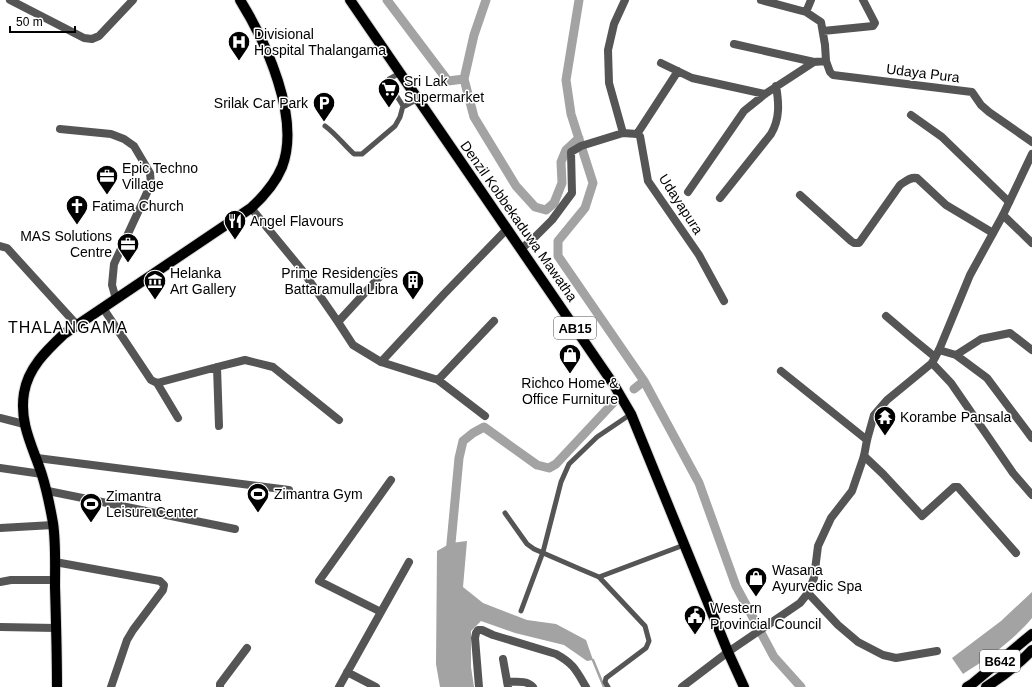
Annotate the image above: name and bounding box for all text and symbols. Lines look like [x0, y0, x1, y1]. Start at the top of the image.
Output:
scale bar [10, 8, 75, 34]
text: 50 m [16, 15, 43, 29]
place label: Divisional Hospital Thalangama [254, 26, 386, 58]
hospital icon: Divisional Hospital Thalangama [226, 29, 252, 62]
street label: Udaya Pura [885, 61, 961, 85]
place label: Sri Lak Supermarket [404, 73, 484, 105]
supermarket icon: Sri Lak Supermarket [376, 76, 402, 109]
parking icon: Srilak Car Park [311, 90, 337, 123]
place label: Srilak Car Park [214, 95, 309, 111]
street label: Denzil Kobbekaduwa Mawatha [457, 138, 581, 304]
place label: Epic Techno Village [122, 160, 198, 192]
office icon: Epic Techno Village [94, 163, 120, 196]
street label: Udayapura [656, 171, 706, 237]
church icon: Fatima Church [64, 193, 90, 226]
place label: Fatima Church [92, 198, 184, 214]
restaurant icon: Angel Flavours [222, 208, 248, 241]
place label: Angel Flavours [250, 213, 343, 229]
place label: MAS Solutions Centre [20, 228, 112, 260]
office icon: MAS Solutions Centre [115, 231, 141, 264]
place label: Helanka Art Gallery [170, 265, 236, 297]
place label: Prime Residencies Battaramulla Libra [281, 265, 398, 297]
museum icon: Helanka Art Gallery [142, 268, 168, 301]
building icon: Prime Residencies Battaramulla Libra [400, 268, 426, 301]
road number: AB15 [554, 317, 596, 339]
district label: THALANGAMA [8, 319, 128, 336]
shop icon: Richco Home & Office Furniture [557, 342, 583, 375]
place label: Richco Home & Office Furniture [521, 375, 619, 407]
temple icon: Korambe Pansala [872, 404, 898, 437]
place label: Korambe Pansala [900, 409, 1012, 425]
sports icon: Zimantra Gym [245, 481, 271, 514]
place label: Zimantra Gym [274, 486, 363, 502]
place label: Zimantra Leisure Center [106, 488, 198, 520]
sports icon: Zimantra Leisure Center [78, 491, 104, 524]
place label: Wasana Ayurvedic Spa [772, 562, 862, 594]
shop icon: Wasana Ayurvedic Spa [743, 565, 769, 598]
place label: Western Provincial Council [710, 600, 821, 632]
public building icon: Western Provincial Council [682, 603, 708, 636]
road number: B642 [980, 650, 1020, 672]

